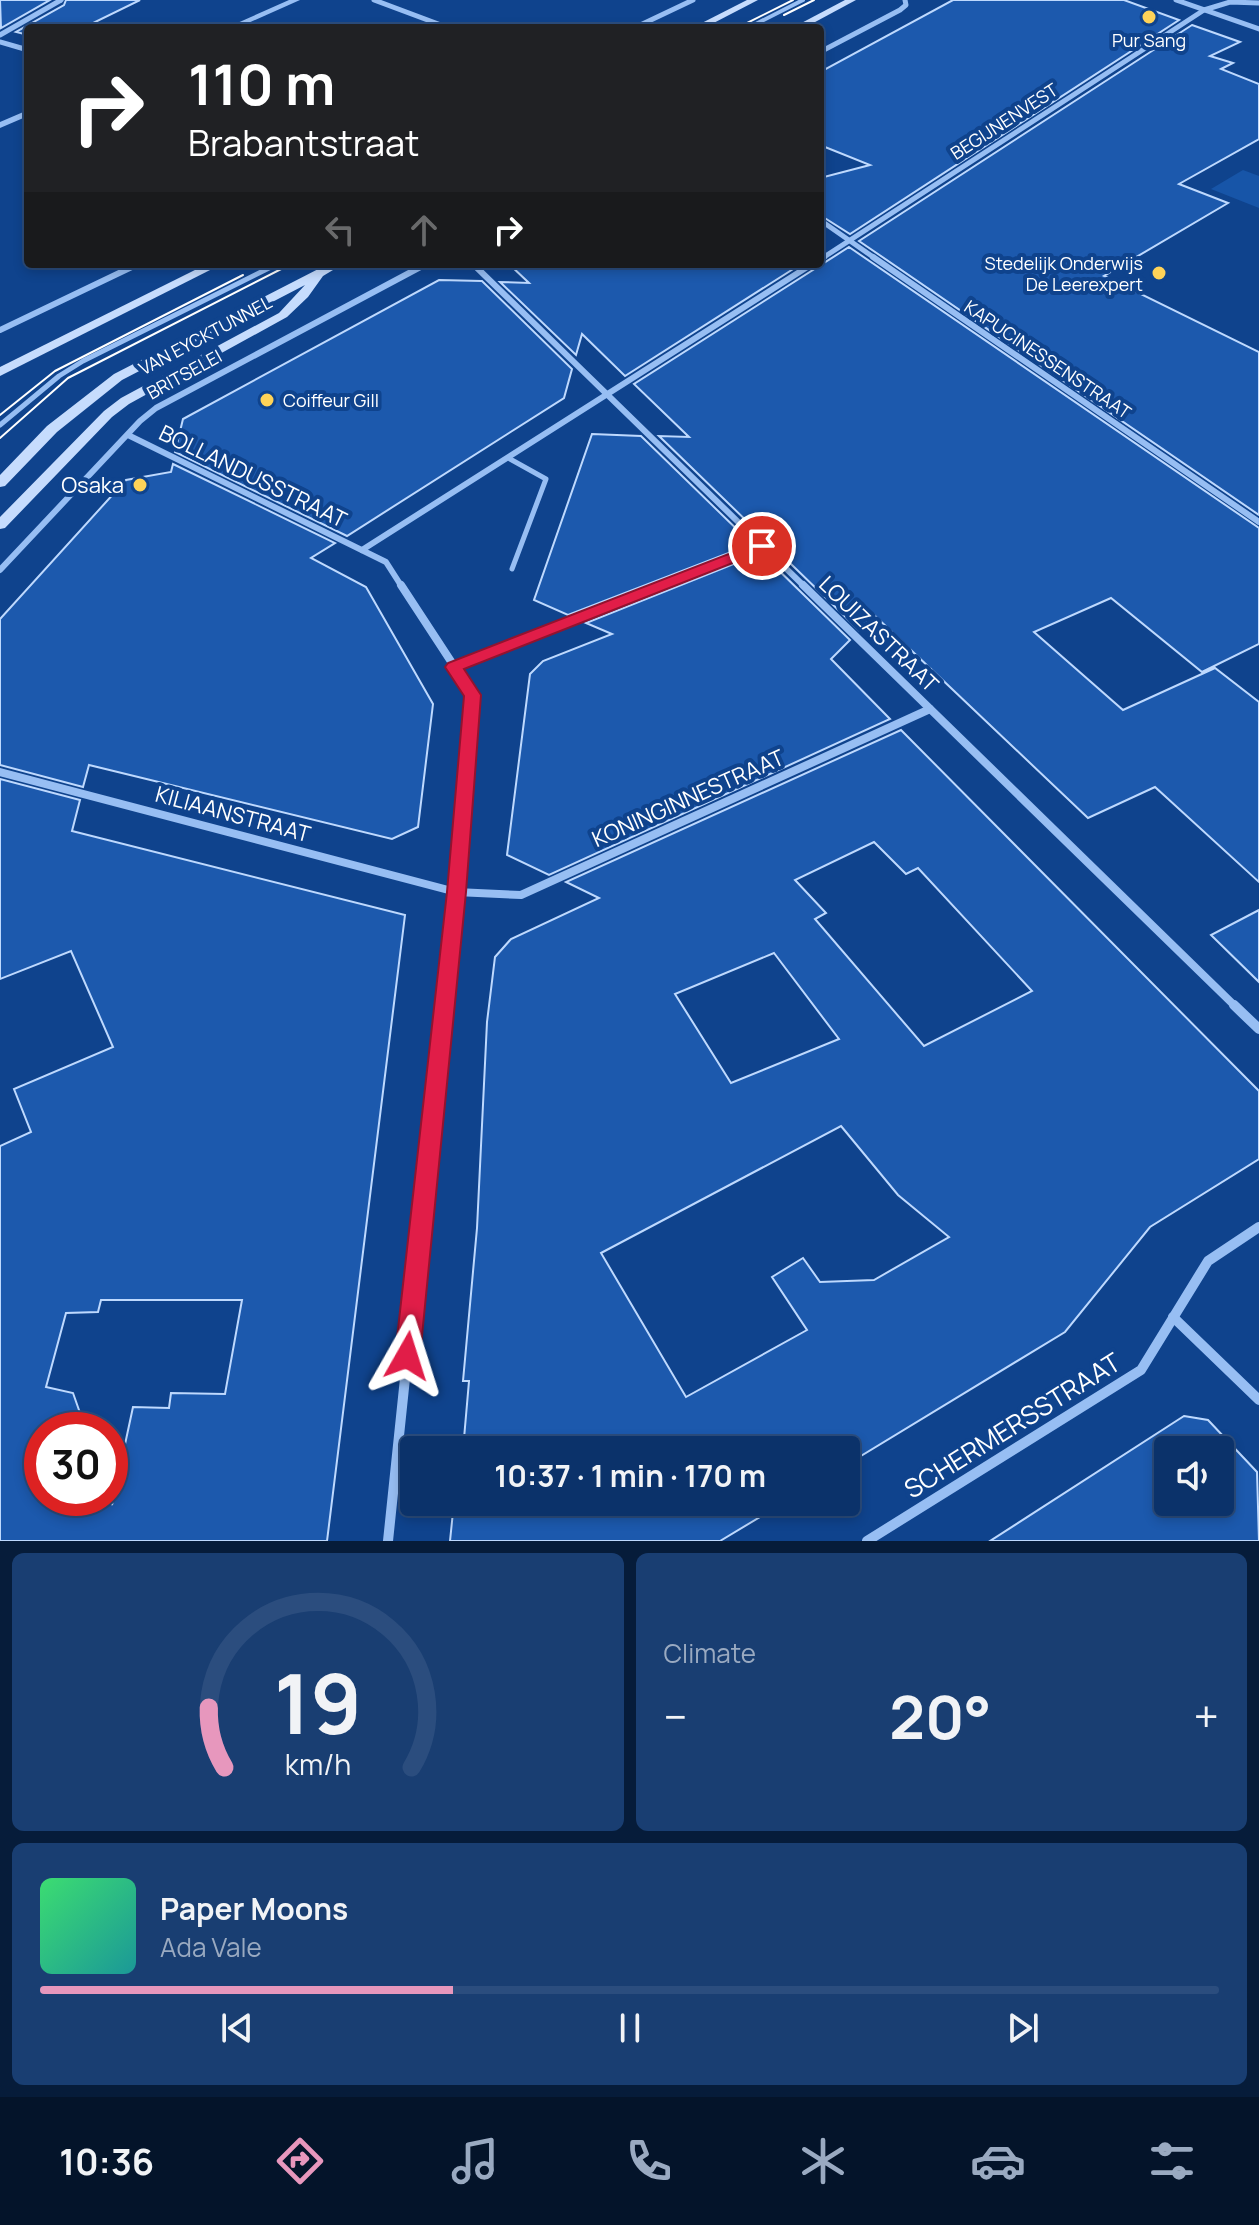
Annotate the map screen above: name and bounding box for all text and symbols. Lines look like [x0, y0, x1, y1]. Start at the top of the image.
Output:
marker: Pur Sang [1140, 8, 1158, 26]
place label: Pur Sang [1112, 28, 1186, 52]
text: 110 m [188, 45, 335, 122]
icon: right [56, 56, 160, 160]
street label: BEGIJNENVEST [946, 77, 1062, 165]
text: Brabantstraat [188, 118, 419, 167]
icon: left [318, 208, 362, 252]
icon: ahead [402, 208, 446, 252]
icon: right [486, 208, 530, 252]
place label: Stedelijk Onderwijs De Leerexpert [985, 251, 1143, 296]
marker: Stedelijk Onderwijs De Leerexpert [1150, 264, 1168, 282]
street label: VAN EYCKTUNNEL [134, 290, 276, 380]
street label: KAPUCINESSENSTRAAT [960, 294, 1136, 424]
street label: BRITSELEI [142, 344, 226, 404]
place label: Coiffeur Gill [283, 388, 379, 412]
marker: Coiffeur Gill [258, 391, 276, 409]
street label: BOLLANDUSSTRAAT [154, 418, 352, 534]
place label: Osaka [61, 470, 124, 500]
marker: Osaka [131, 476, 149, 494]
pin [728, 512, 796, 580]
icon: arrive [740, 524, 784, 568]
street label: LOUIZASTRAAT [813, 569, 945, 699]
street label: KONINGINNESTRAAT [587, 742, 789, 854]
street label: KILIAANSTRAAT [152, 779, 314, 849]
position arrow [365, 1314, 449, 1398]
street label: SCHERMERSSTRAAT [897, 1344, 1127, 1506]
speed limit sign: 30 [24, 1412, 128, 1516]
map controls [1154, 1436, 1234, 1516]
button: sound [1154, 1436, 1234, 1516]
text: 10:37 · 1 min · 170 m [494, 1455, 766, 1496]
text: Climate [664, 1635, 756, 1671]
text: 19 [274, 1645, 362, 1759]
text: 20° [889, 1675, 992, 1757]
text: − [664, 1686, 687, 1746]
text: + [1194, 1686, 1219, 1746]
text: km/h [285, 1745, 351, 1784]
text: Paper Moons [160, 1888, 348, 1929]
text: Ada Vale [160, 1929, 262, 1965]
icon: previous [215, 2006, 259, 2050]
icon: pause [608, 2006, 652, 2050]
icon: next [1001, 2006, 1045, 2050]
icon: directions [272, 2133, 328, 2189]
icon: music [447, 2133, 503, 2189]
icon: phone [621, 2133, 677, 2189]
icon: climate [795, 2133, 851, 2189]
icon: car [970, 2133, 1026, 2189]
icon: filters [1144, 2133, 1200, 2189]
text: 10:36 [59, 2137, 154, 2186]

